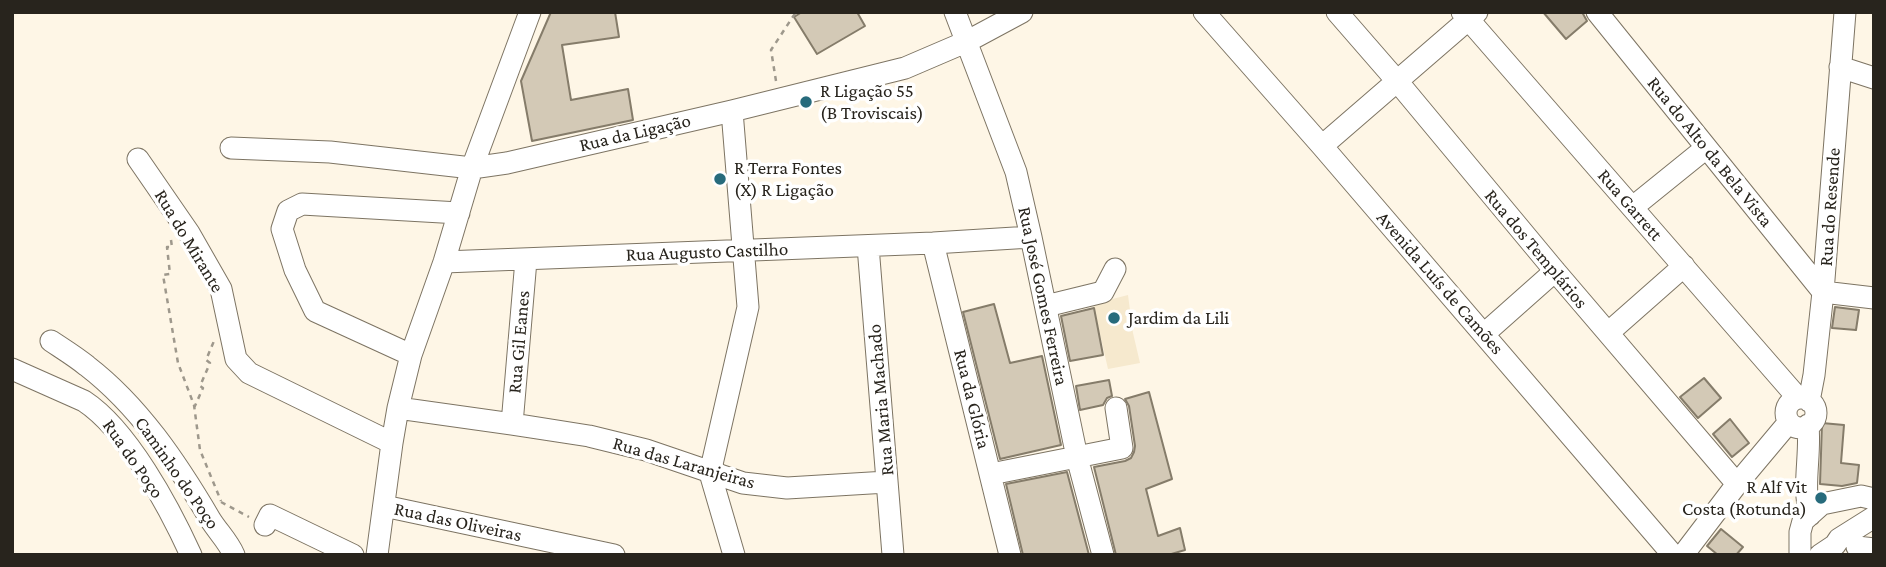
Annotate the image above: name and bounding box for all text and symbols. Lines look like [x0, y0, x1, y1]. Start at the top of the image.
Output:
street label: Rua do Alto da Bela Vista [1642, 72, 1778, 232]
place label: R Ligação 55 (B Troviscais) [820, 80, 924, 124]
marker: R Ligação 55 (B Troviscais) [798, 94, 814, 110]
street label: Rua da Ligação [577, 109, 693, 157]
street label: Rua do Resende [1814, 147, 1846, 267]
place label: R Terra Fontes (X) R Ligação [734, 157, 842, 201]
street label: Rua Garrett [1593, 164, 1667, 246]
marker: R Terra Fontes (X) R Ligação [712, 171, 728, 187]
street label: Rua do Mirante [149, 185, 229, 297]
street label: Rua dos Templários [1479, 185, 1593, 313]
street label: Rua José Gomes Ferreira [1013, 205, 1073, 387]
street label: Avenida Luís de Camões [1371, 207, 1509, 359]
street label: Rua Augusto Castilho [625, 238, 789, 266]
street label: Rua Gil Eanes [503, 290, 535, 394]
place label: Jardim da Lili [1128, 307, 1229, 329]
marker: Jardim da Lili [1106, 310, 1122, 326]
street label: Rua Maria Machado [863, 323, 899, 477]
street label: Rua da Glória [949, 347, 995, 451]
street label: Caminho do Poço [130, 412, 224, 534]
street label: Rua do Poço [97, 415, 169, 503]
street label: Rua das Laranjeiras [610, 432, 758, 494]
place label: R Alf Vit Costa (Rotunda) [1682, 476, 1807, 520]
marker: R Alf Vit Costa (Rotunda) [1813, 490, 1829, 506]
street label: Rua das Oliveiras [392, 497, 524, 547]

